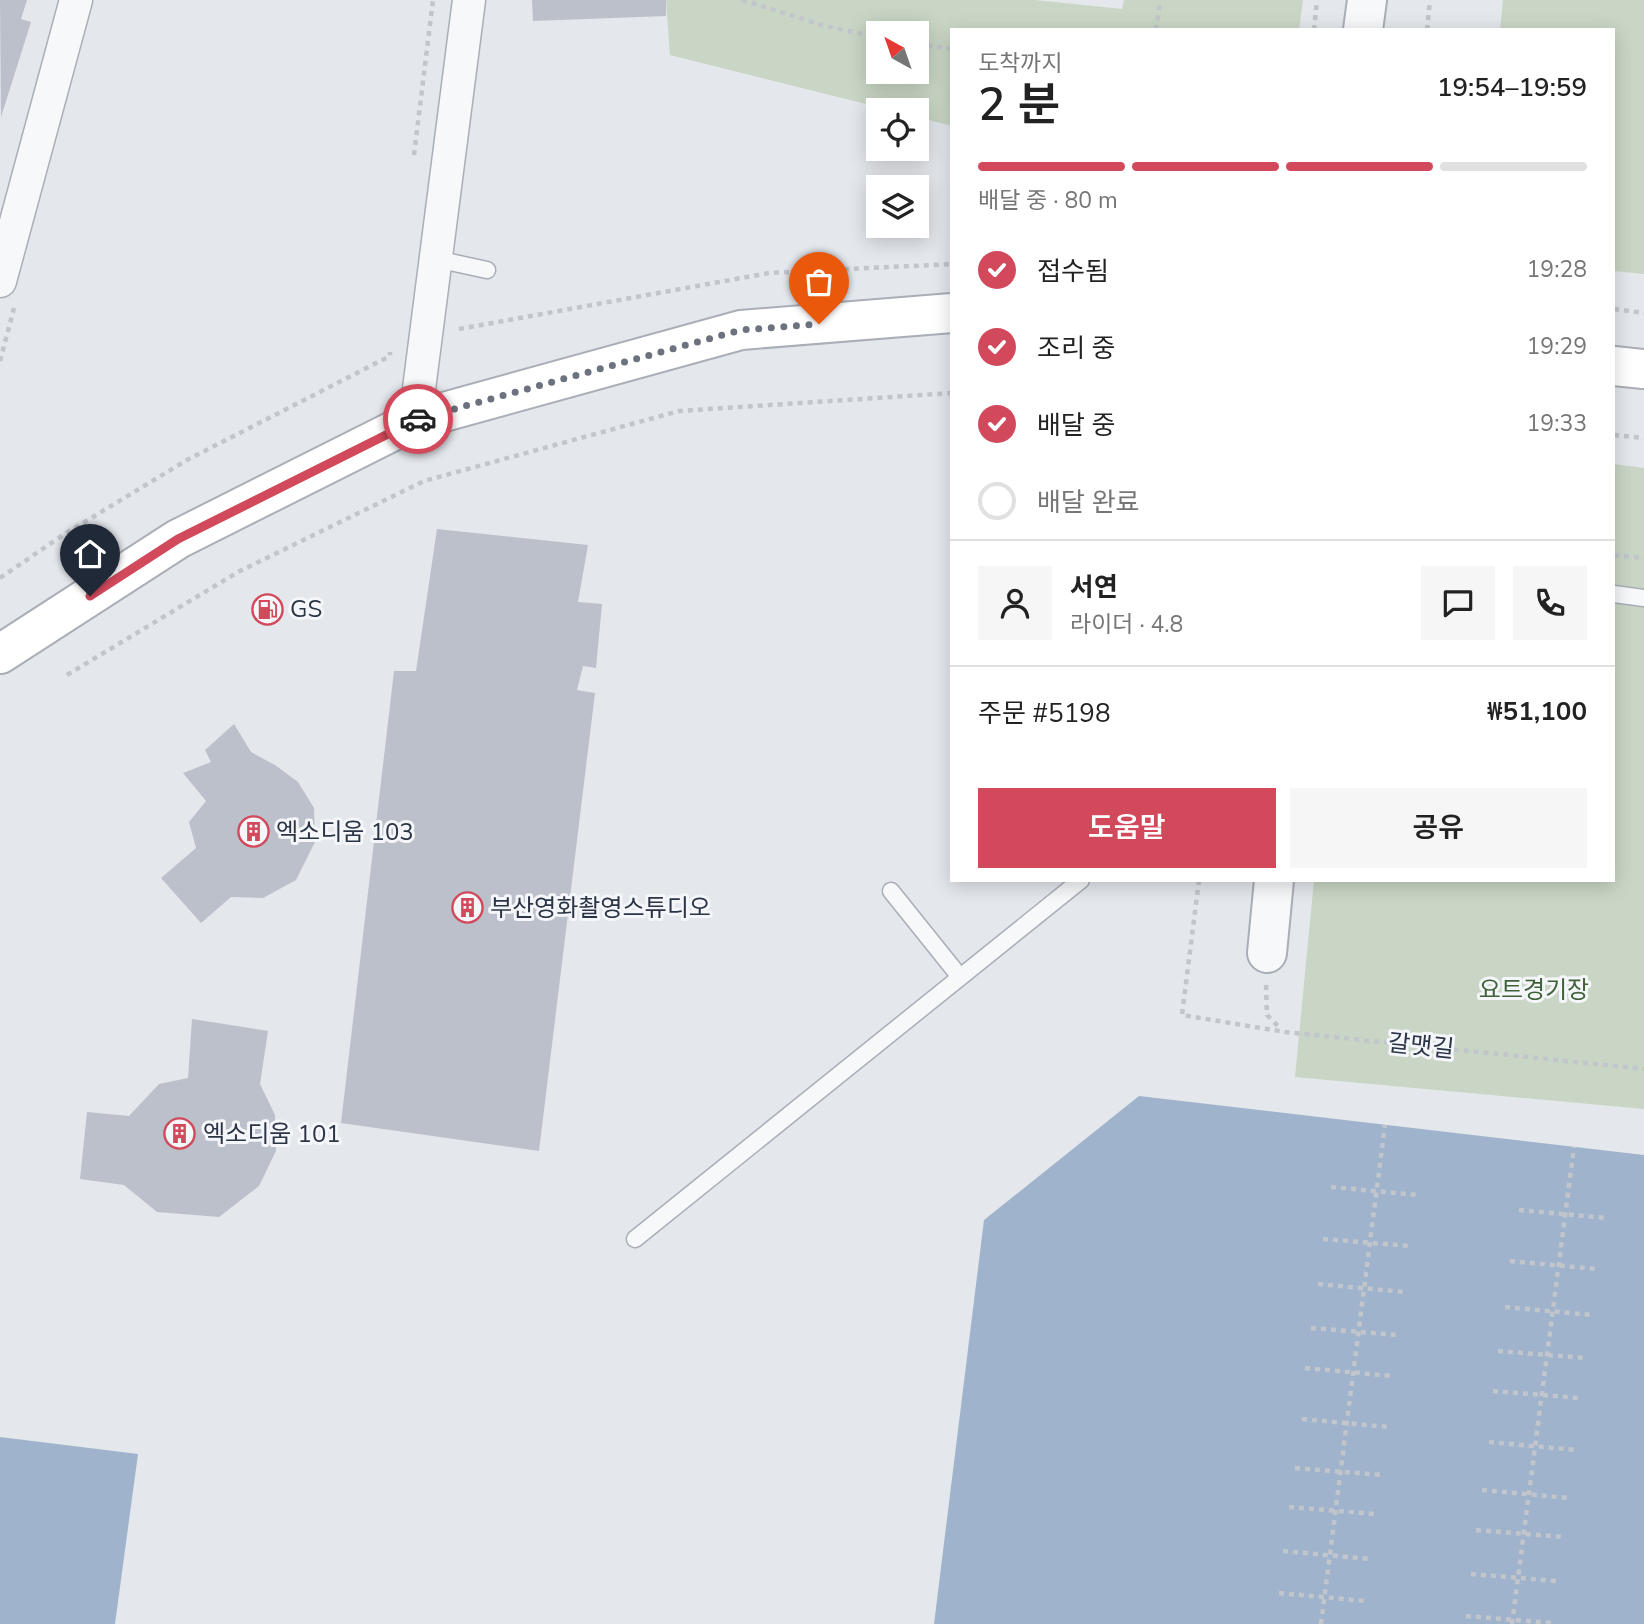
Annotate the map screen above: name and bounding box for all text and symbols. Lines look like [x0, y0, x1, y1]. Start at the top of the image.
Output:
north arrow [866, 21, 929, 84]
map controls [866, 21, 929, 238]
text: 도착까지 [978, 48, 1063, 79]
text: 19:54–19:59 [1437, 70, 1587, 105]
text: 2 분 [978, 73, 1060, 136]
button: locate [866, 98, 929, 161]
button: layers [866, 175, 929, 238]
text: 배달 중 · 80 m [978, 185, 1118, 216]
icon: check [978, 251, 1016, 289]
pin [789, 252, 849, 324]
text: 접수됨 [1037, 254, 1109, 289]
text: 19:28 [1527, 254, 1587, 285]
icon: bag [800, 263, 838, 301]
icon: check [978, 328, 1016, 366]
text: 조리 중 [1037, 331, 1115, 366]
text: 19:29 [1527, 331, 1587, 362]
courier [383, 384, 453, 454]
icon: car [399, 400, 437, 438]
icon: check [978, 405, 1016, 443]
text: 배달 중 [1037, 408, 1115, 443]
text: 19:33 [1527, 408, 1587, 439]
text: 배달 완료 [1037, 485, 1139, 520]
pin [60, 524, 120, 596]
icon: home [71, 535, 109, 573]
button: person [978, 566, 1052, 640]
button: chat [1421, 566, 1495, 640]
button: phone [1513, 566, 1587, 640]
text: 서연 [1070, 570, 1118, 605]
fuel station icon: GS [250, 592, 284, 626]
place label: GS [290, 593, 322, 625]
text: 라이더 · 4.8 [1070, 609, 1183, 640]
text: ₩51,100 [1487, 694, 1587, 729]
text: 주문 #5198 [978, 696, 1111, 731]
button: 도움말 [978, 788, 1276, 868]
button: 공유 [1290, 788, 1587, 868]
building icon: 엑소디움 103 [236, 815, 270, 849]
place label: 엑소디움 103 [276, 816, 414, 848]
building icon: 부산영화촬영스튜디오 [450, 891, 484, 925]
place label: 부산영화촬영스튜디오 [490, 892, 711, 924]
park label: 요트경기장 [1479, 974, 1589, 1006]
street label: 갈맷길 [1386, 1027, 1456, 1065]
building icon: 엑소디움 101 [163, 1117, 197, 1151]
place label: 엑소디움 101 [203, 1118, 341, 1150]

